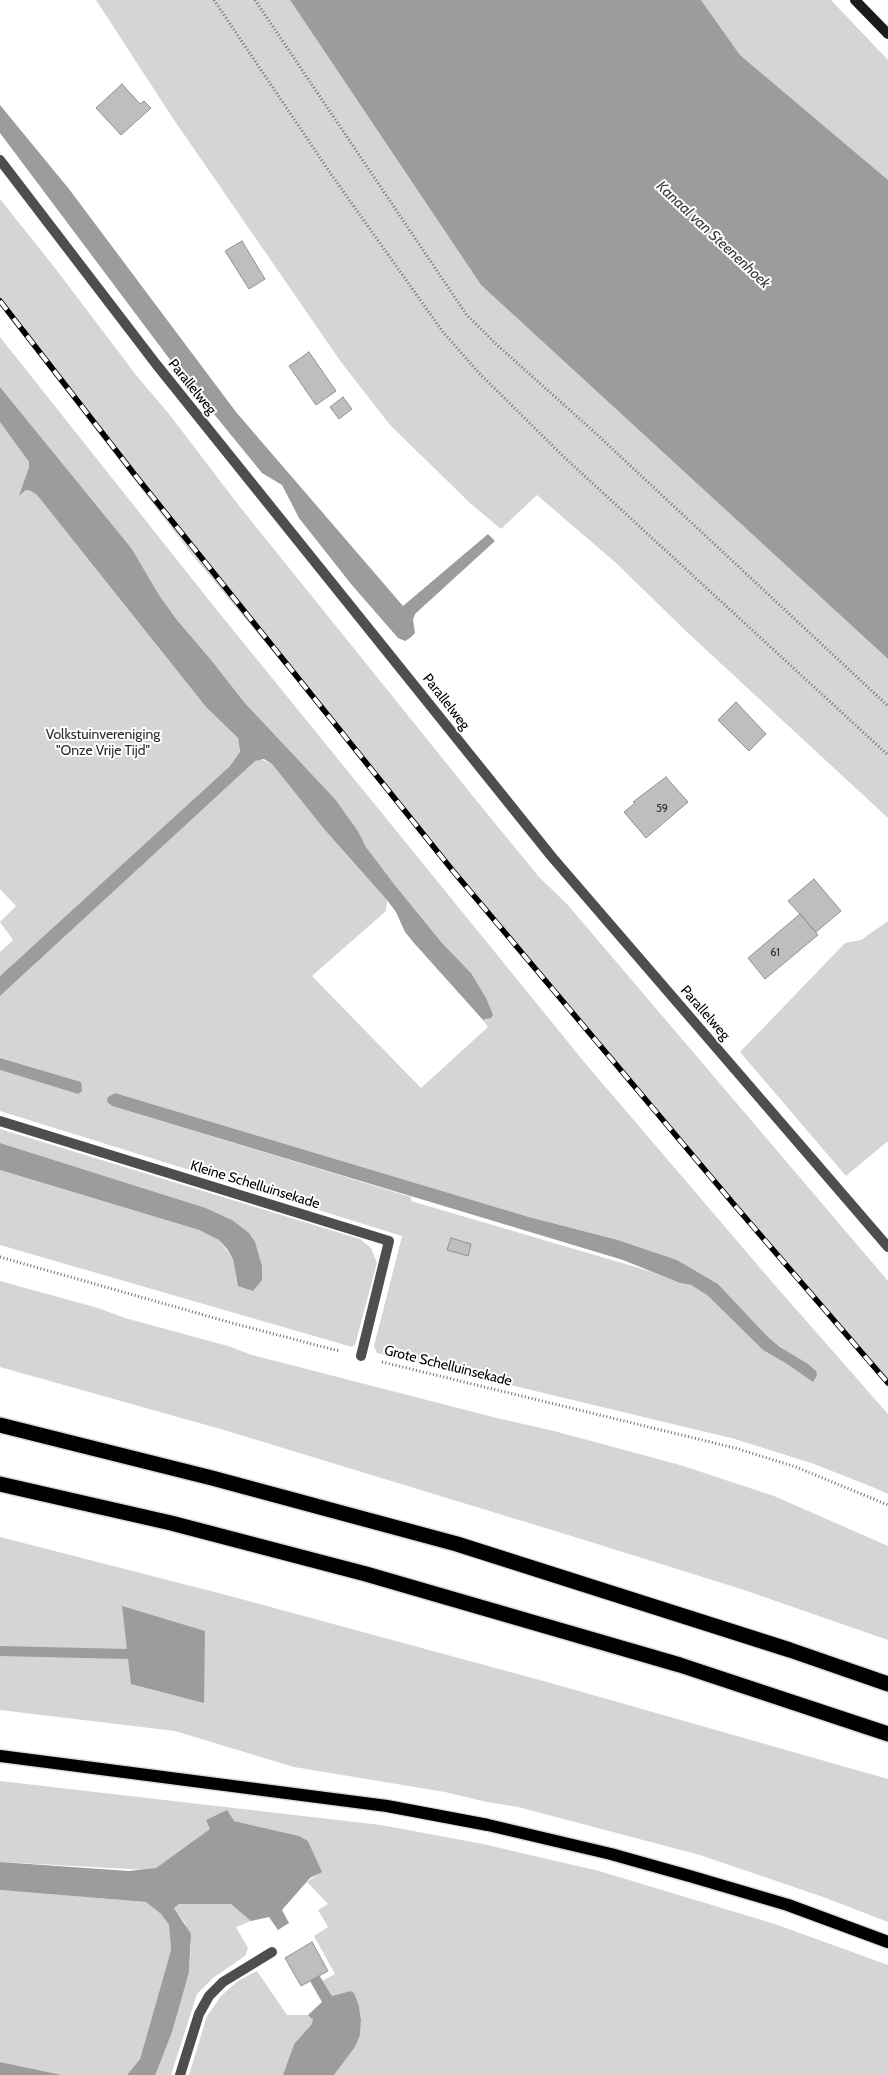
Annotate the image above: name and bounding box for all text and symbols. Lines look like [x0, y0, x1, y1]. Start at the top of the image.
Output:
water label: Kanaal van Steenenhoek [652, 178, 774, 292]
street label: Parallelweg [164, 356, 220, 418]
street label: Parallelweg [419, 671, 473, 733]
park label: Volkstuinvereniging "Onze Vrije Tijd" [46, 727, 160, 760]
house number: 59 [656, 802, 668, 816]
house number: 61 [770, 946, 780, 960]
street label: Parallelweg [677, 982, 733, 1044]
street label: Kleine Schelluinsekade [188, 1157, 322, 1213]
street label: Grote Schelluinsekade [382, 1342, 514, 1390]

